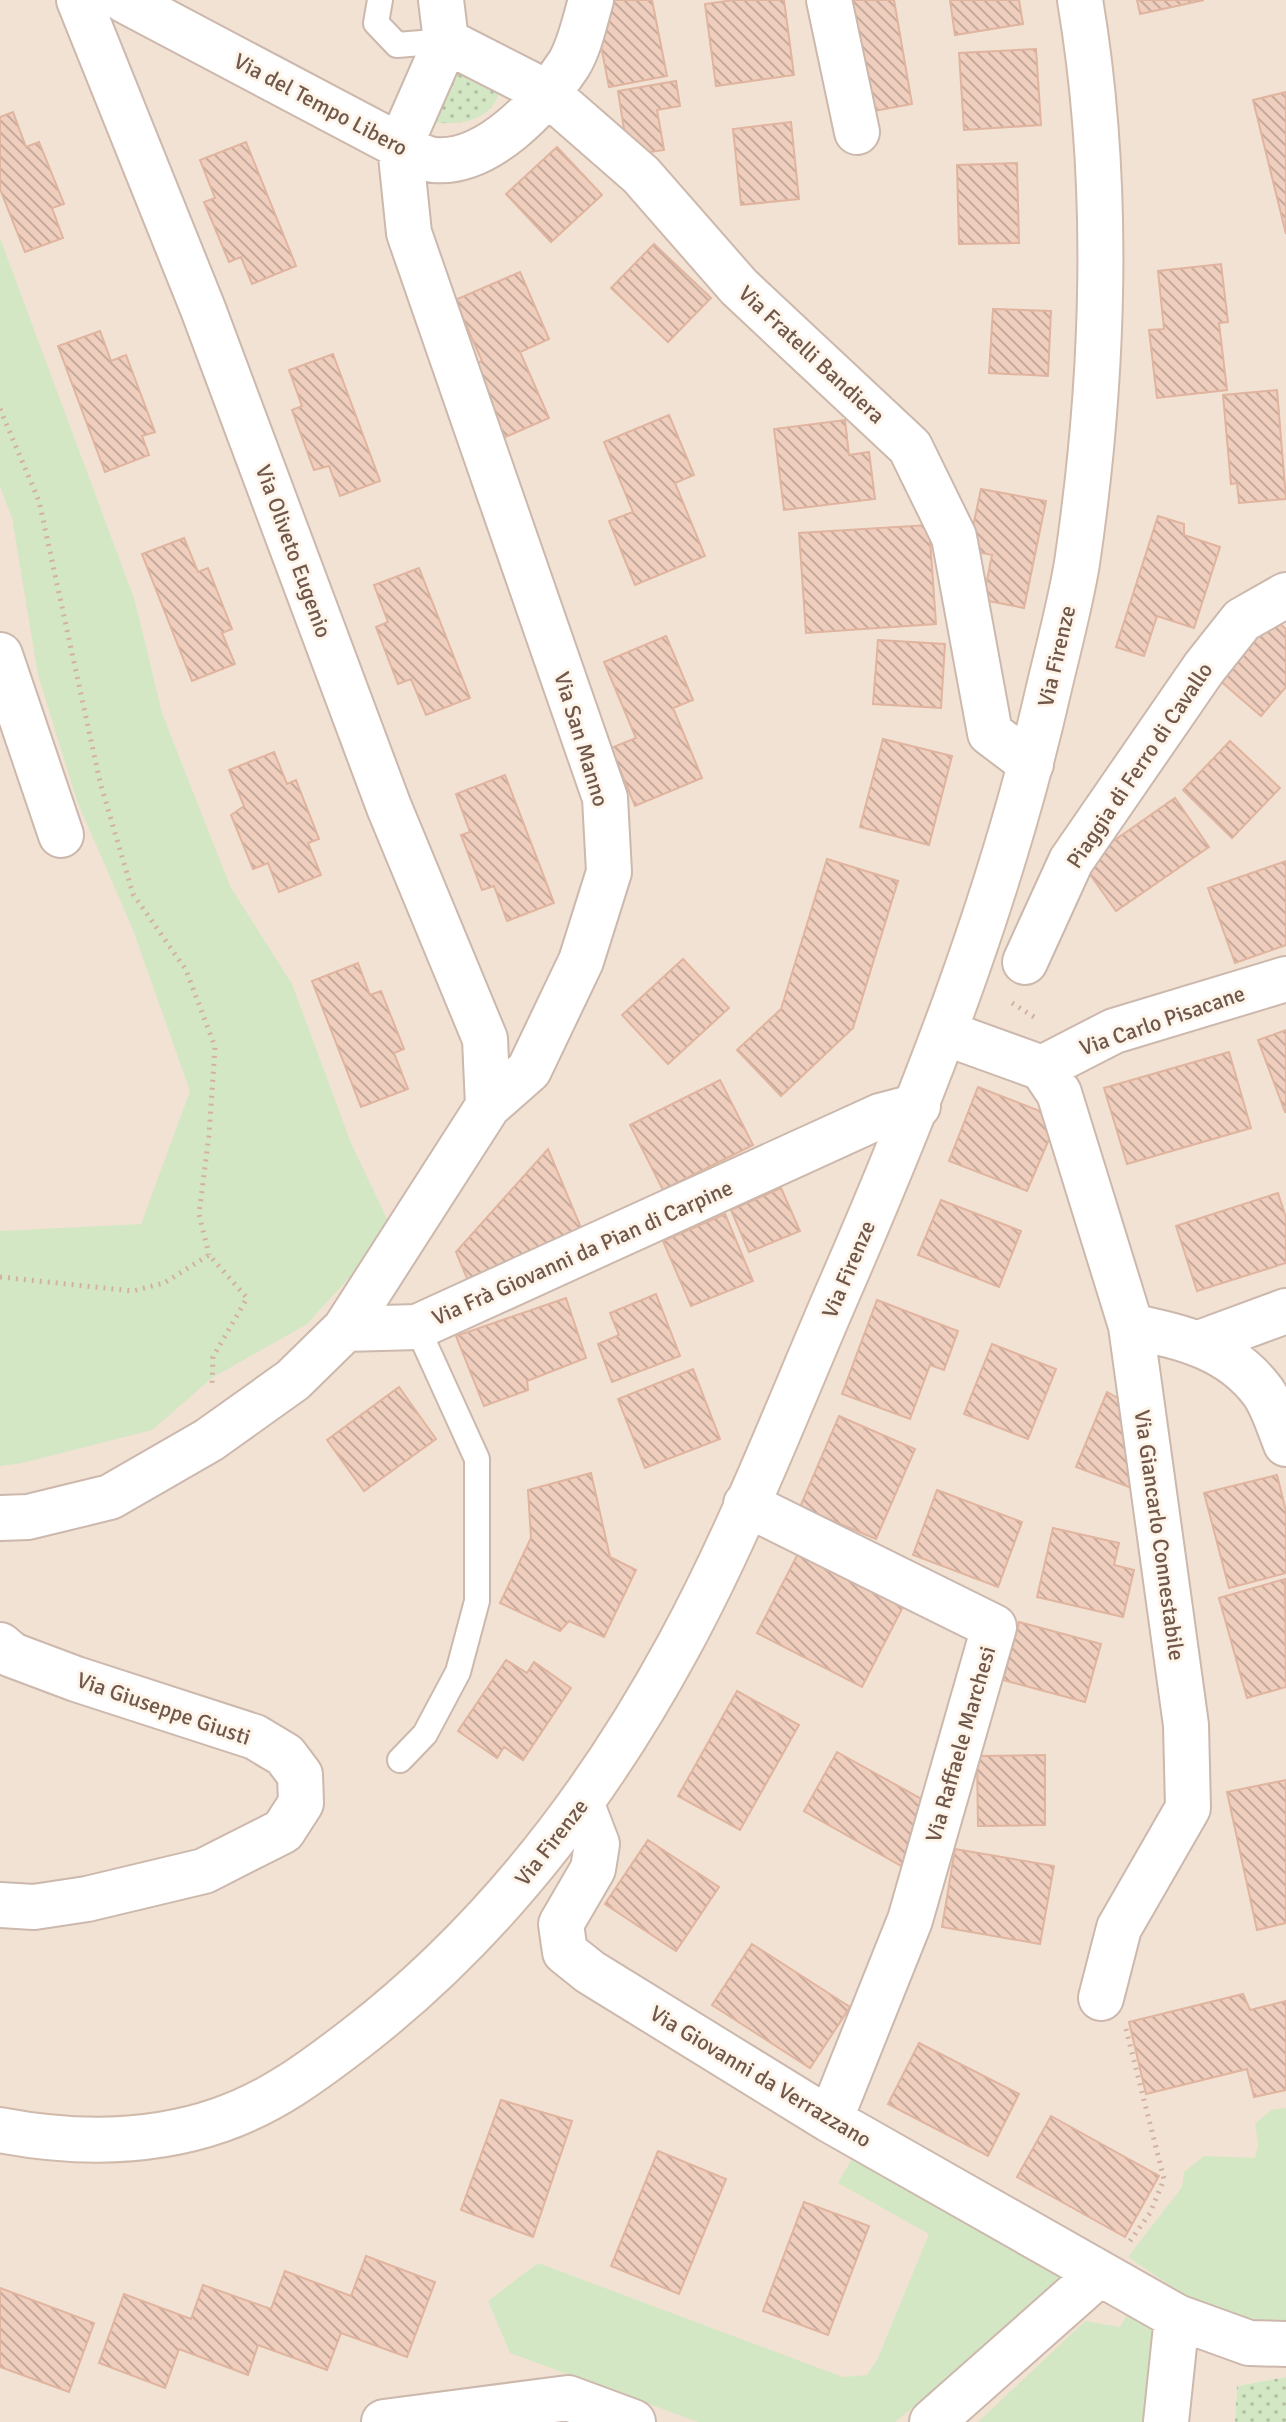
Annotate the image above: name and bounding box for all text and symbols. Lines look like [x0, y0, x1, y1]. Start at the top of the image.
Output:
street label: Via del Tempo Libero [229, 47, 412, 162]
street label: Via Fratelli Bandiera [733, 280, 891, 429]
street label: Via Oliveto Eugenio [250, 461, 337, 641]
street label: Via Firenze [1032, 603, 1081, 709]
street label: Piaggia di Ferro di Cavallo [1060, 657, 1218, 873]
street label: Via San Manno [548, 669, 615, 810]
street label: Via Carlo Pisacane [1076, 980, 1248, 1061]
street label: Via Frà Giovanni da Pian di Carpine [428, 1174, 737, 1331]
street label: Via Firenze [816, 1216, 881, 1322]
street label: Via Giancarlo Connestabile [1129, 1408, 1190, 1662]
street label: Via Raffaele Marchesi [920, 1643, 1001, 1845]
street label: Via Giuseppe Giusti [73, 1666, 254, 1751]
street label: Via Firenze [509, 1793, 594, 1891]
street label: Via Giovanni da Verrazzano [645, 2000, 876, 2153]

